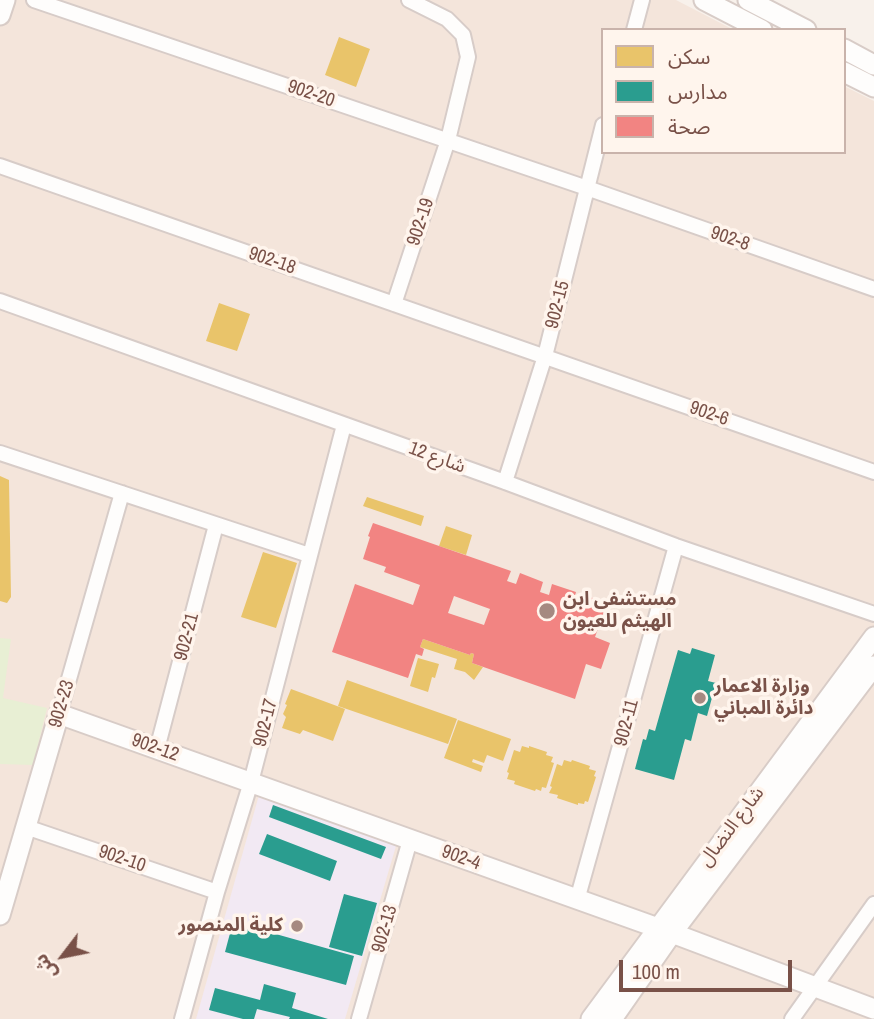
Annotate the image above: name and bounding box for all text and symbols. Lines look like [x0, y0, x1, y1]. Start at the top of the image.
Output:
legend [601, 28, 846, 154]
text: سكن [668, 42, 710, 71]
street label: 902-20 [284, 75, 338, 113]
text: مدارس [668, 77, 728, 106]
text: صحة [668, 112, 711, 141]
street label: 902-19 [403, 195, 439, 249]
street label: 902-8 [707, 222, 753, 256]
street label: 902-18 [245, 242, 299, 280]
street label: 902-15 [541, 279, 575, 331]
street label: 902-6 [686, 397, 732, 431]
street label: شارع 12 [406, 437, 468, 479]
place label: مستشفى ابن الهيثم للعيون [563, 589, 677, 633]
marker: مستشفى ابن الهيثم للعيون [537, 601, 557, 621]
street label: 902-21 [170, 611, 204, 663]
place label: وزارة الاعمار دائرة المباني [714, 676, 813, 720]
street label: 902-23 [44, 678, 80, 730]
marker: وزارة الاعمار دائرة المباني [692, 690, 708, 706]
street label: 902-17 [249, 697, 283, 749]
street label: 902-11 [610, 697, 644, 749]
street label: 902-12 [128, 729, 182, 767]
street label: شارع النضال [695, 783, 769, 871]
street label: 902-10 [95, 840, 149, 878]
street label: 902-4 [438, 840, 484, 876]
street label: 902-13 [367, 903, 403, 955]
place label: كلية المنصور [178, 915, 283, 937]
marker: كلية المنصور [289, 918, 305, 934]
north arrow [28, 921, 98, 991]
scale bar [622, 946, 795, 990]
text: ش [27, 949, 63, 985]
text: 100 m [632, 957, 680, 986]

